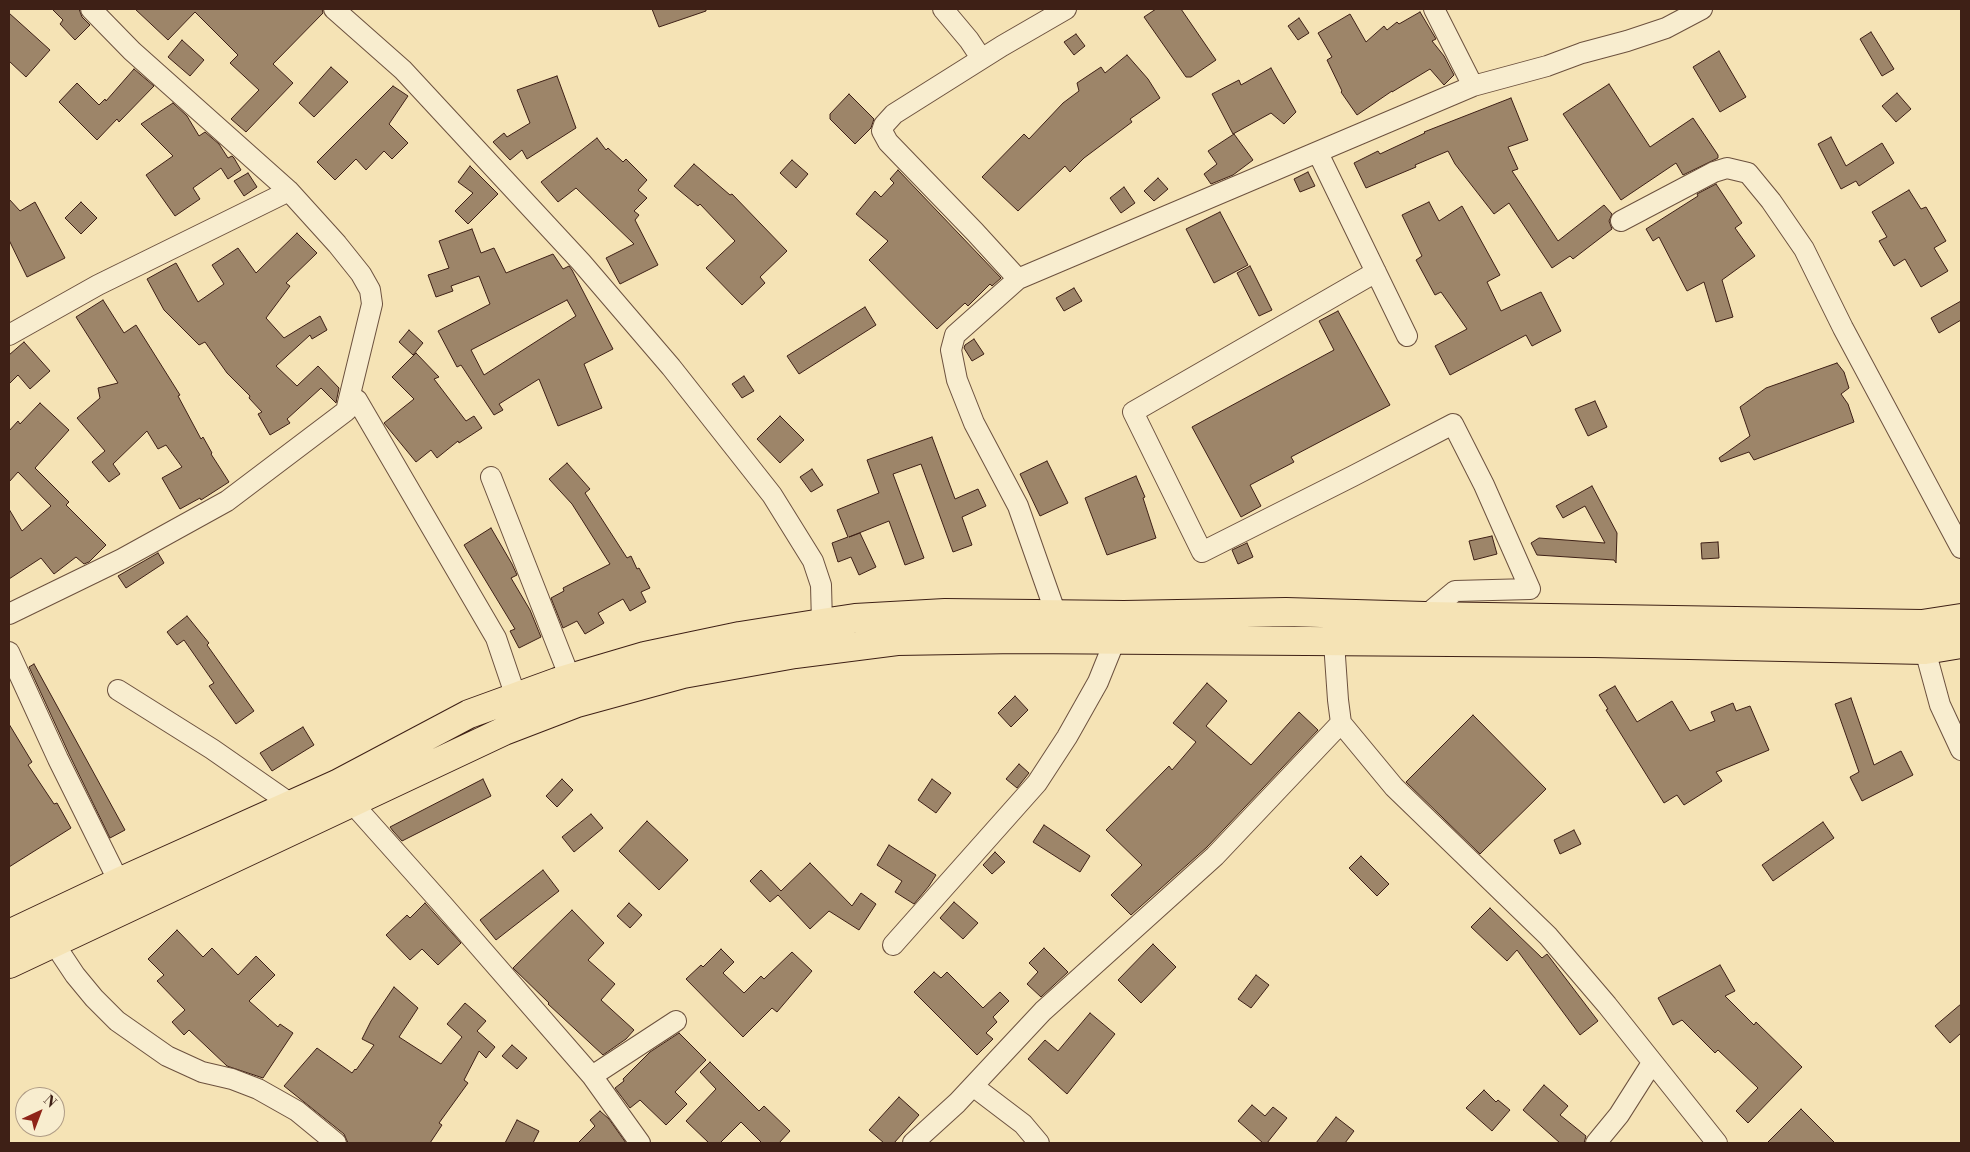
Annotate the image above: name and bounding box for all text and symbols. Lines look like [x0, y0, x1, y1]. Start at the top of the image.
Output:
north arrow [15, 1087, 65, 1137]
text: N [39, 1091, 60, 1112]

